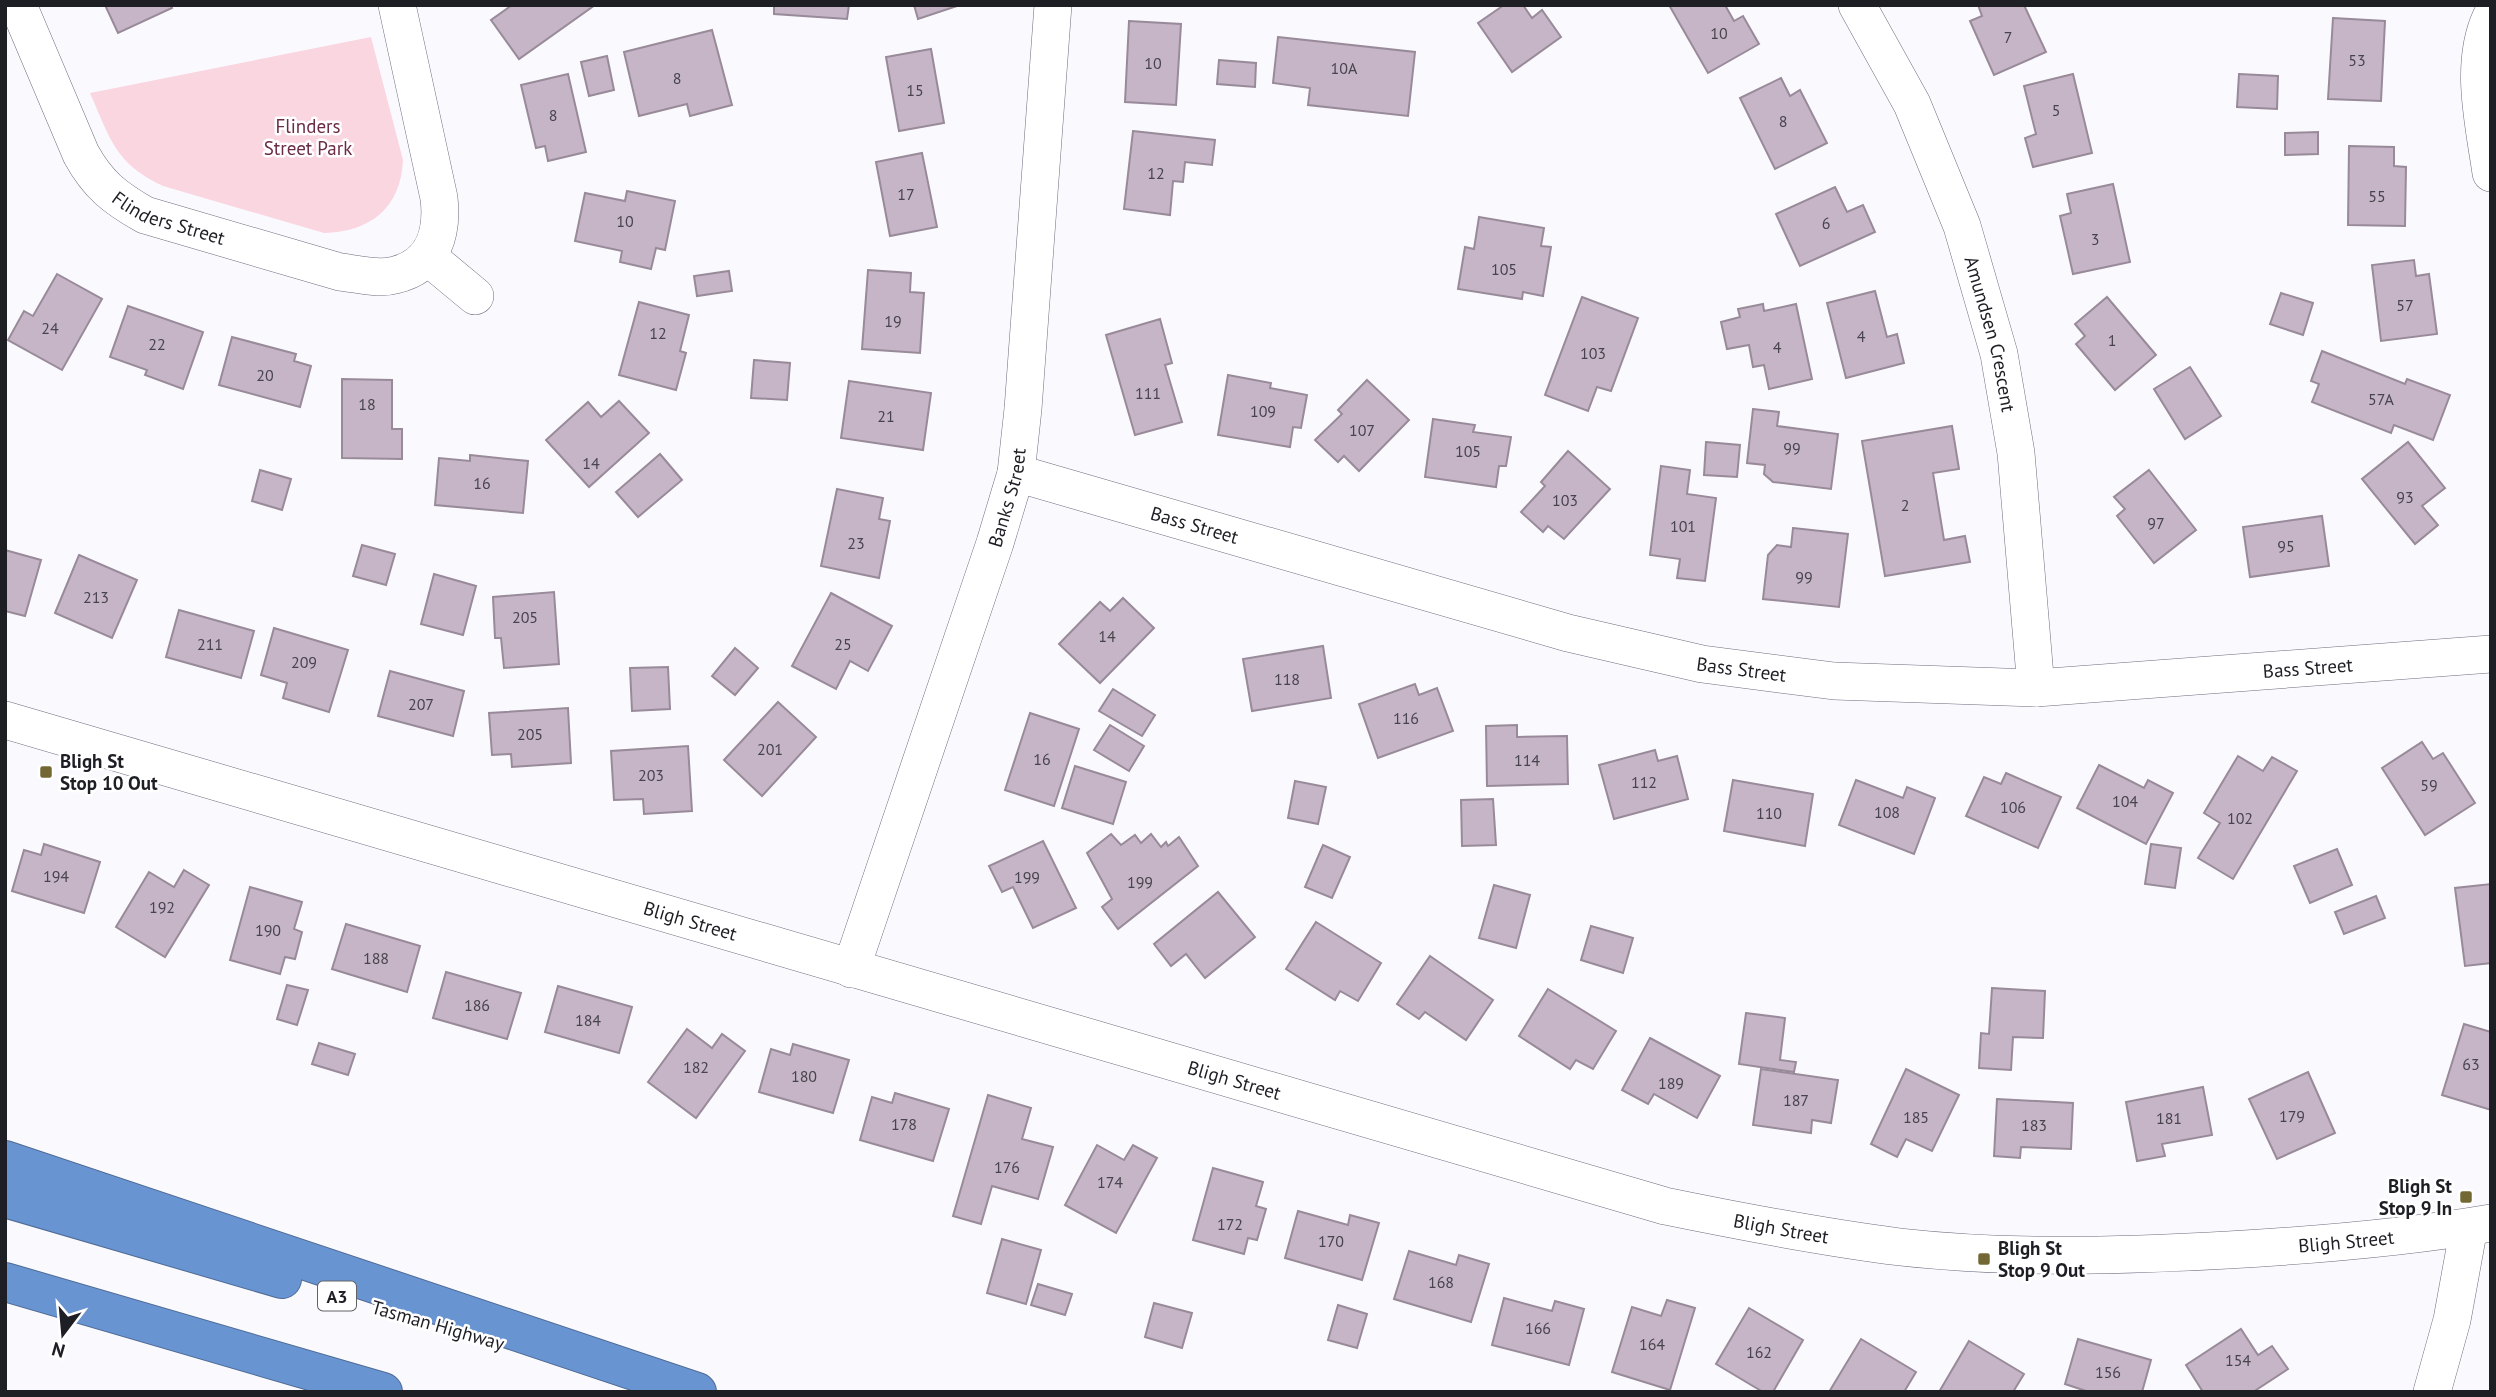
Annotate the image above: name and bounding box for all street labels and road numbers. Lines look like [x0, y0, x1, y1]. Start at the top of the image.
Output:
street label: Flinders Street [108, 186, 228, 250]
street label: Amundsen Crescent [1959, 253, 2021, 414]
street label: Banks Street [982, 446, 1031, 550]
street label: Bass Street [1148, 501, 1242, 549]
street label: Bass Street [1695, 651, 1788, 687]
street label: Bass Street [2262, 652, 2354, 683]
street label: Bligh Street [641, 896, 740, 946]
street label: Bligh Street [1185, 1055, 1284, 1105]
street label: Bligh Street [1732, 1208, 1831, 1249]
street label: Bligh Street [2297, 1225, 2396, 1257]
road number: A3 [318, 1282, 356, 1310]
street label: Tasman Highway [369, 1295, 507, 1355]

